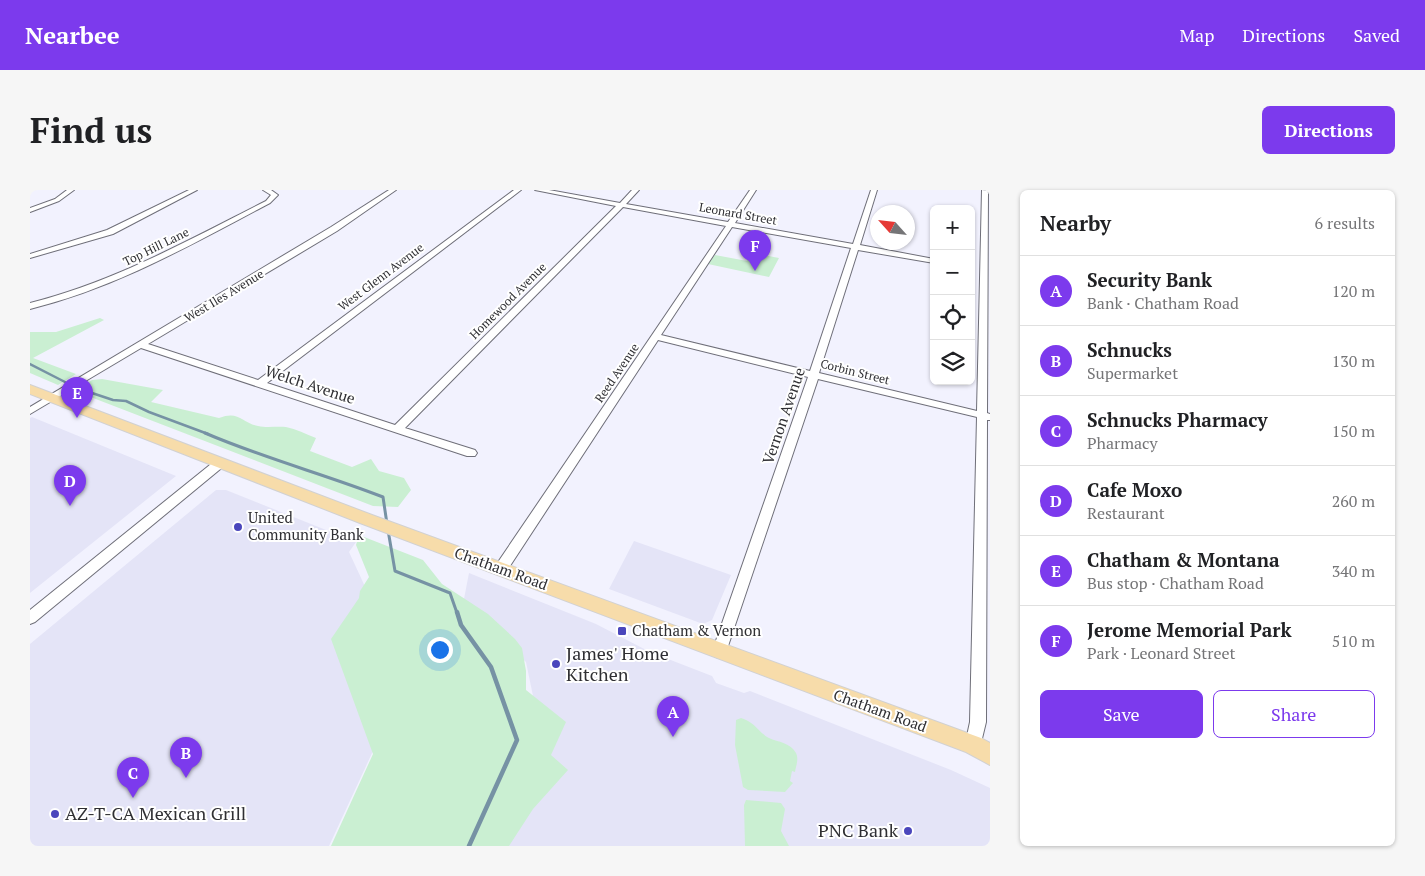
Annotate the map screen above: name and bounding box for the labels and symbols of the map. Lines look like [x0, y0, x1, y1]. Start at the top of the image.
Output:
street label: Leonard Street [698, 199, 779, 228]
north arrow [870, 205, 915, 250]
street label: Top Hill Lane [120, 224, 191, 269]
pin: F [739, 230, 771, 271]
street label: West Glenn Avenue [335, 240, 426, 314]
street label: Homewood Avenue [466, 259, 549, 342]
street label: West Iles Avenue [181, 266, 266, 325]
street label: Reed Avenue [591, 340, 642, 405]
street label: Corbin Street [819, 356, 892, 387]
street label: Welch Avenue [263, 360, 358, 408]
street label: Vernon Avenue [757, 365, 809, 467]
pin: E [61, 377, 93, 418]
pin: D [54, 465, 86, 506]
place label: United Community Bank [248, 507, 364, 544]
marker: United Community Bank [232, 521, 244, 533]
street label: Chatham Road [452, 542, 551, 594]
place label: Chatham & Vernon [632, 620, 761, 640]
marker: Chatham & Vernon [616, 625, 628, 637]
your location [427, 637, 453, 663]
place label: James' Home Kitchen [566, 641, 669, 686]
marker: James' Home Kitchen [550, 658, 562, 670]
street label: Chatham Road [831, 684, 930, 736]
pin: A [657, 696, 689, 737]
pin: B [170, 737, 202, 778]
pin: C [117, 757, 149, 798]
place label: AZ-T-CA Mexican Grill [65, 801, 246, 825]
marker: AZ-T-CA Mexican Grill [49, 808, 61, 820]
place label: PNC Bank [818, 818, 899, 842]
marker: PNC Bank [902, 825, 914, 837]

